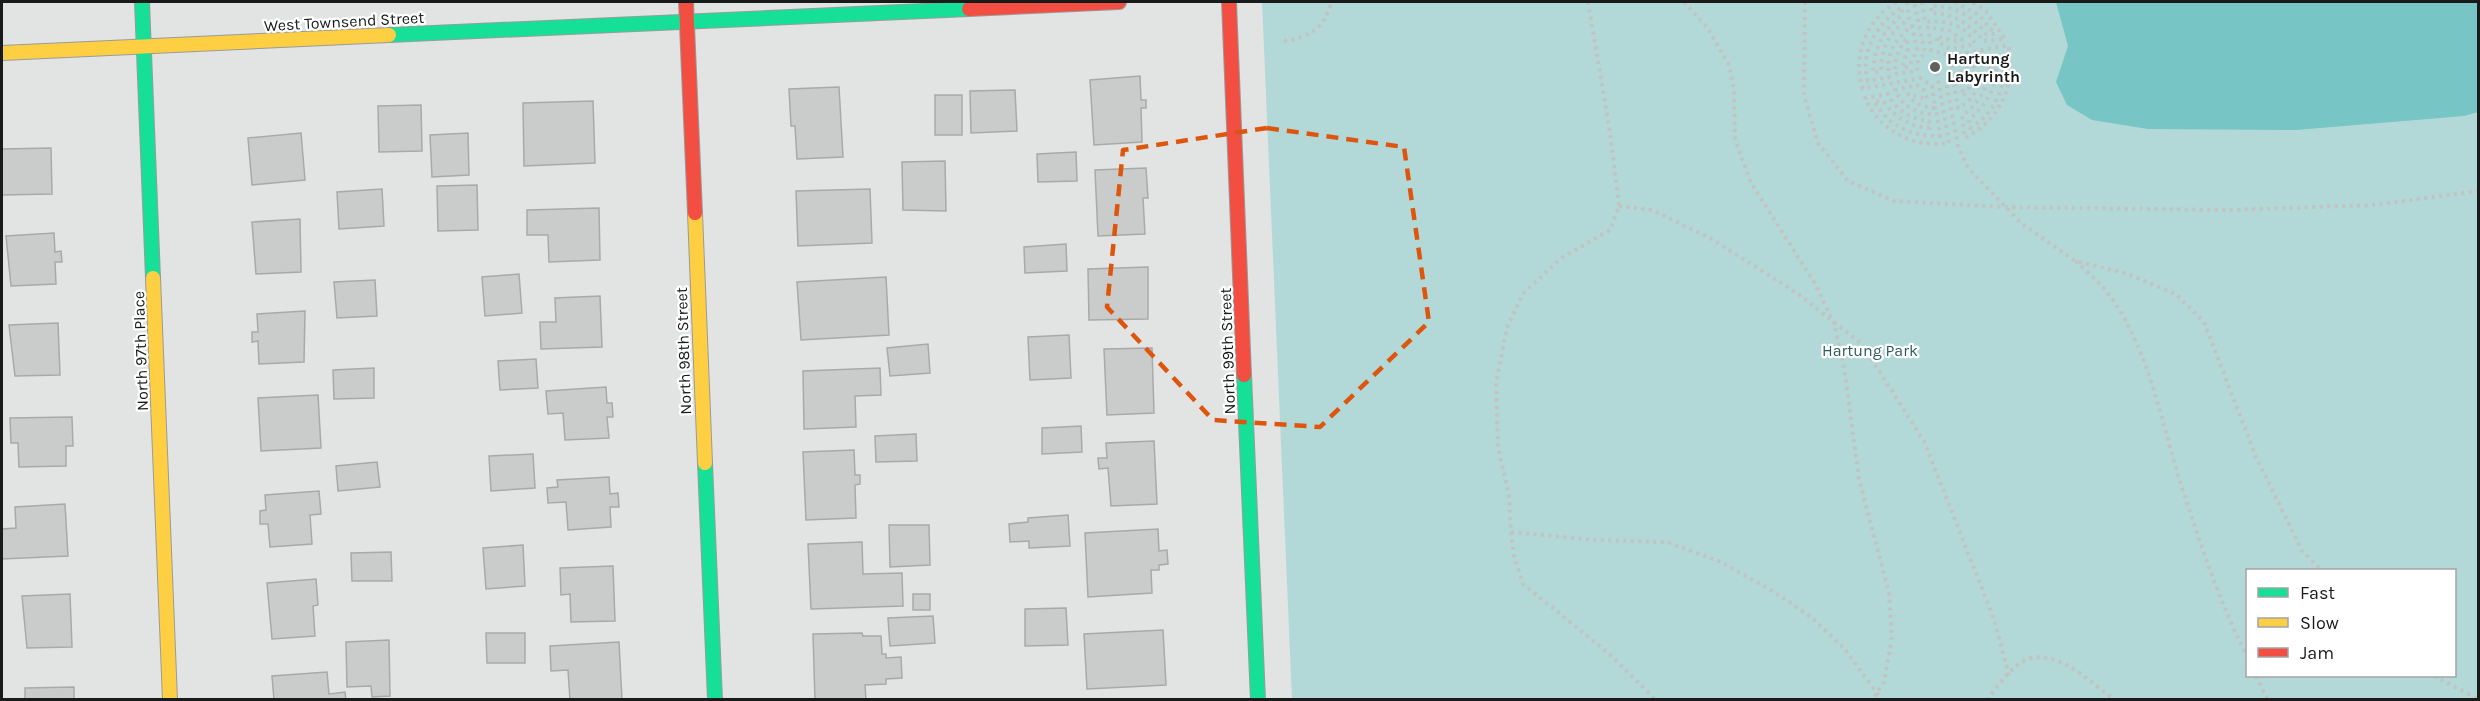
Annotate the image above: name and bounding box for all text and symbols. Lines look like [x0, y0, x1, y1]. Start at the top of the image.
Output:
street label: West Townsend Street [263, 8, 425, 35]
place label: Hartung Labyrinth [1947, 49, 2020, 86]
marker: Hartung Labyrinth [1928, 60, 1942, 74]
street label: North 98th Street [672, 287, 695, 415]
street label: North 99th Street [1216, 287, 1239, 415]
street label: North 97th Place [129, 291, 152, 411]
park label: Hartung Park [1822, 341, 1918, 360]
legend [2246, 569, 2456, 677]
text: Fast [2300, 582, 2335, 604]
text: Slow [2300, 612, 2339, 634]
text: Jam [2300, 642, 2334, 664]

